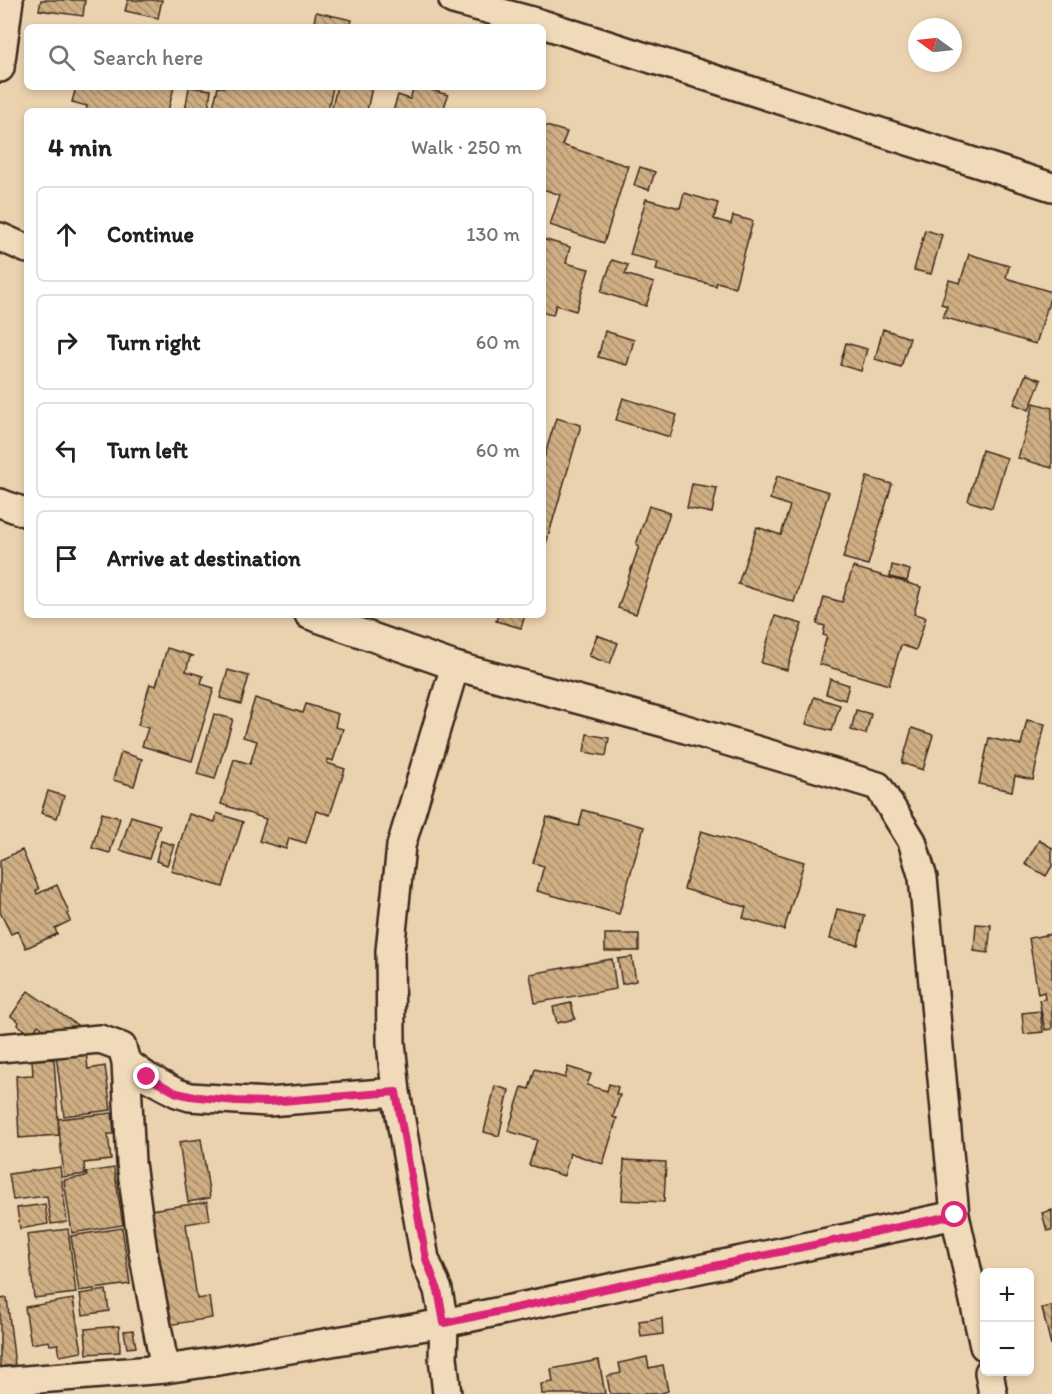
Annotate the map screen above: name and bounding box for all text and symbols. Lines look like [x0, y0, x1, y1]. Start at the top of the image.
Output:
north arrow [908, 18, 962, 72]
search box [24, 24, 546, 90]
icon: search [45, 41, 78, 74]
text: Search here [93, 44, 203, 71]
text: 4 min [48, 131, 112, 163]
text: Walk · 250 m [411, 135, 522, 159]
icon: ahead [50, 218, 83, 251]
text: Continue [107, 221, 194, 248]
text: 130 m [466, 222, 520, 246]
icon: right [50, 326, 83, 359]
text: Turn right [107, 329, 201, 356]
text: 60 m [476, 330, 520, 354]
icon: left [50, 434, 83, 467]
text: Turn left [107, 437, 188, 464]
text: 60 m [476, 438, 520, 462]
icon: arrive [50, 542, 83, 575]
text: Arrive at destination [107, 545, 301, 572]
route end [133, 1063, 159, 1089]
route start [941, 1201, 967, 1227]
map controls [980, 1268, 1034, 1376]
button: + [980, 1268, 1034, 1322]
button: − [980, 1322, 1034, 1376]

